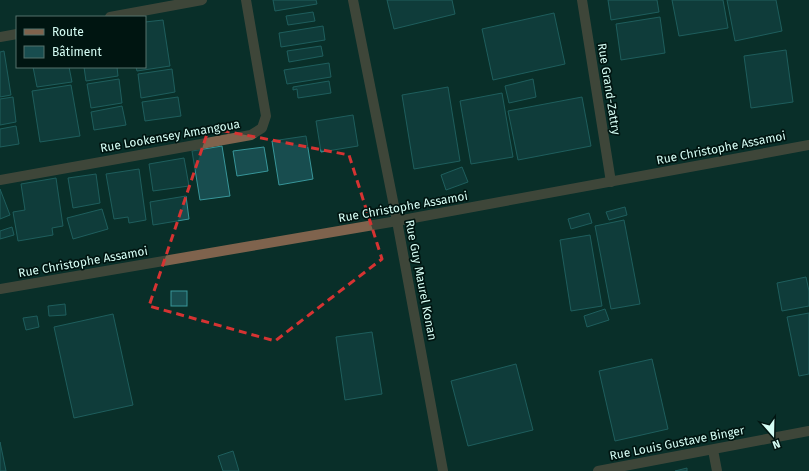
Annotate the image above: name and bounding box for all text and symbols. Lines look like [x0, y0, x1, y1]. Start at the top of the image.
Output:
legend [16, 16, 146, 68]
text: Route [52, 25, 84, 39]
street label: Rue Grand-Zattry [595, 42, 623, 136]
text: Bâtiment [52, 45, 102, 59]
street label: Rue Lookensey Amangoua [99, 117, 241, 155]
street label: Rue Christophe Assamoi [655, 129, 787, 167]
street label: Rue Christophe Assamoi [337, 189, 469, 225]
street label: Rue Guy Maurel Konan [402, 219, 440, 341]
street label: Rue Christophe Assamoi [17, 244, 149, 280]
north arrow [753, 415, 793, 455]
street label: Rue Louis Gustave Binger [608, 423, 746, 463]
text: N [771, 437, 782, 451]

